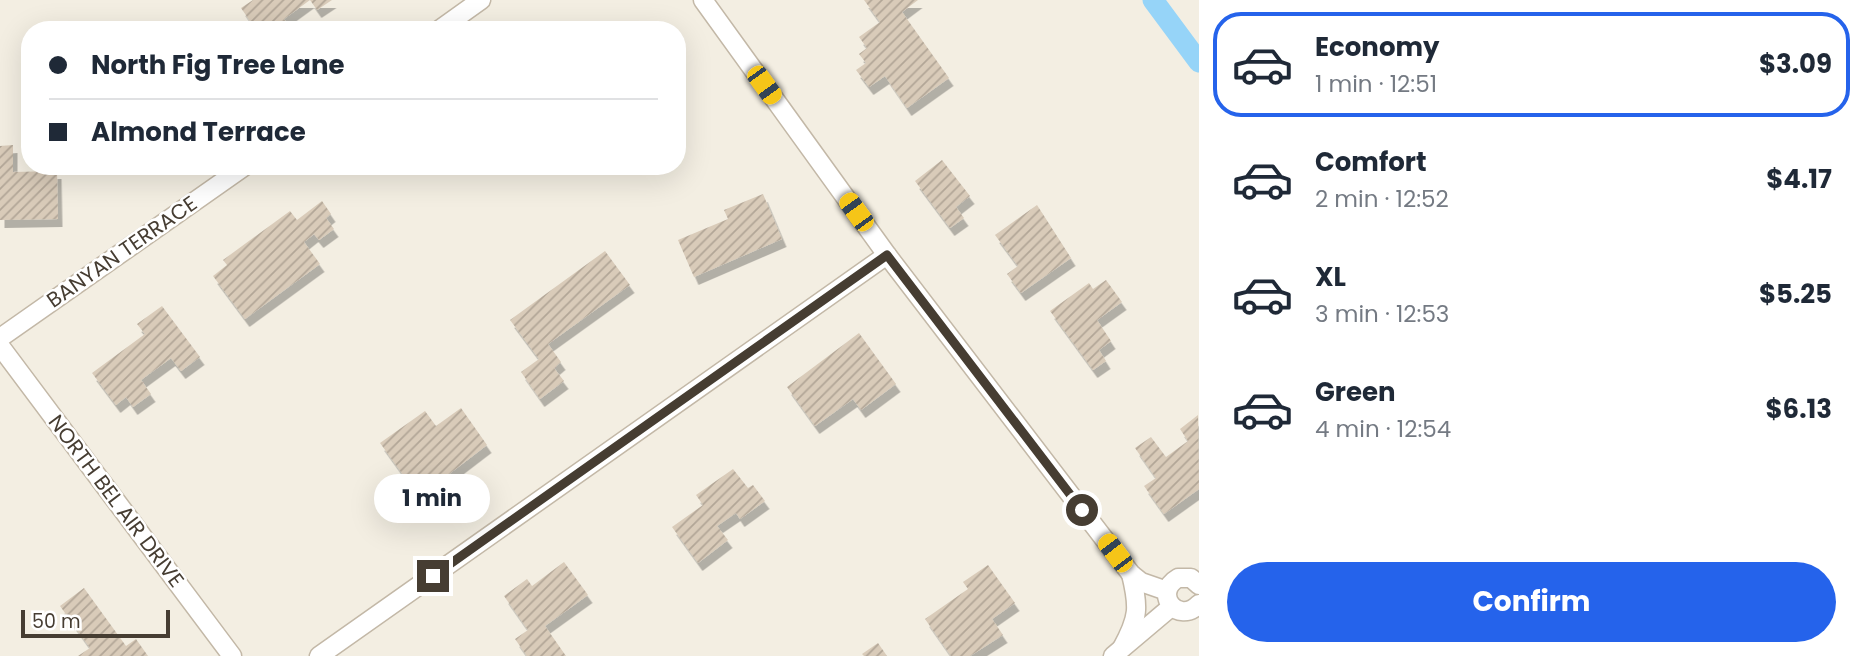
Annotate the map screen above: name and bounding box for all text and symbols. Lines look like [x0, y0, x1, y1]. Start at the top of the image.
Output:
text: Economy [1315, 29, 1439, 65]
icon: car [1231, 33, 1294, 96]
text: $3.09 [1759, 46, 1832, 82]
text: North Fig Tree Lane [91, 47, 345, 83]
car [744, 62, 785, 108]
text: 1 min · 12:51 [1315, 68, 1437, 100]
text: Almond Terrace [91, 114, 306, 150]
text: Comfort [1315, 144, 1427, 180]
icon: car [1231, 148, 1294, 211]
text: $4.17 [1766, 161, 1832, 197]
text: 2 min · 12:52 [1315, 183, 1449, 215]
street label: BANYAN TERRACE [41, 189, 203, 314]
car [836, 189, 877, 235]
text: XL [1315, 259, 1346, 295]
icon: car [1231, 263, 1294, 326]
text: $5.25 [1759, 276, 1832, 312]
text: 3 min · 12:53 [1315, 298, 1449, 330]
text: Green [1315, 374, 1396, 410]
icon: car [1231, 378, 1294, 441]
text: $6.13 [1765, 391, 1832, 427]
street label: NORTH BEL AIR DRIVE [42, 408, 191, 593]
text: 4 min · 12:54 [1315, 413, 1451, 445]
callout: 1 min [375, 475, 491, 524]
text: 1 min [402, 482, 462, 514]
route start [1066, 494, 1098, 526]
car [1094, 530, 1137, 576]
route end [417, 560, 449, 592]
button: Confirm [1227, 562, 1836, 642]
scale bar [21, 607, 170, 639]
text: 50 m [32, 608, 81, 635]

